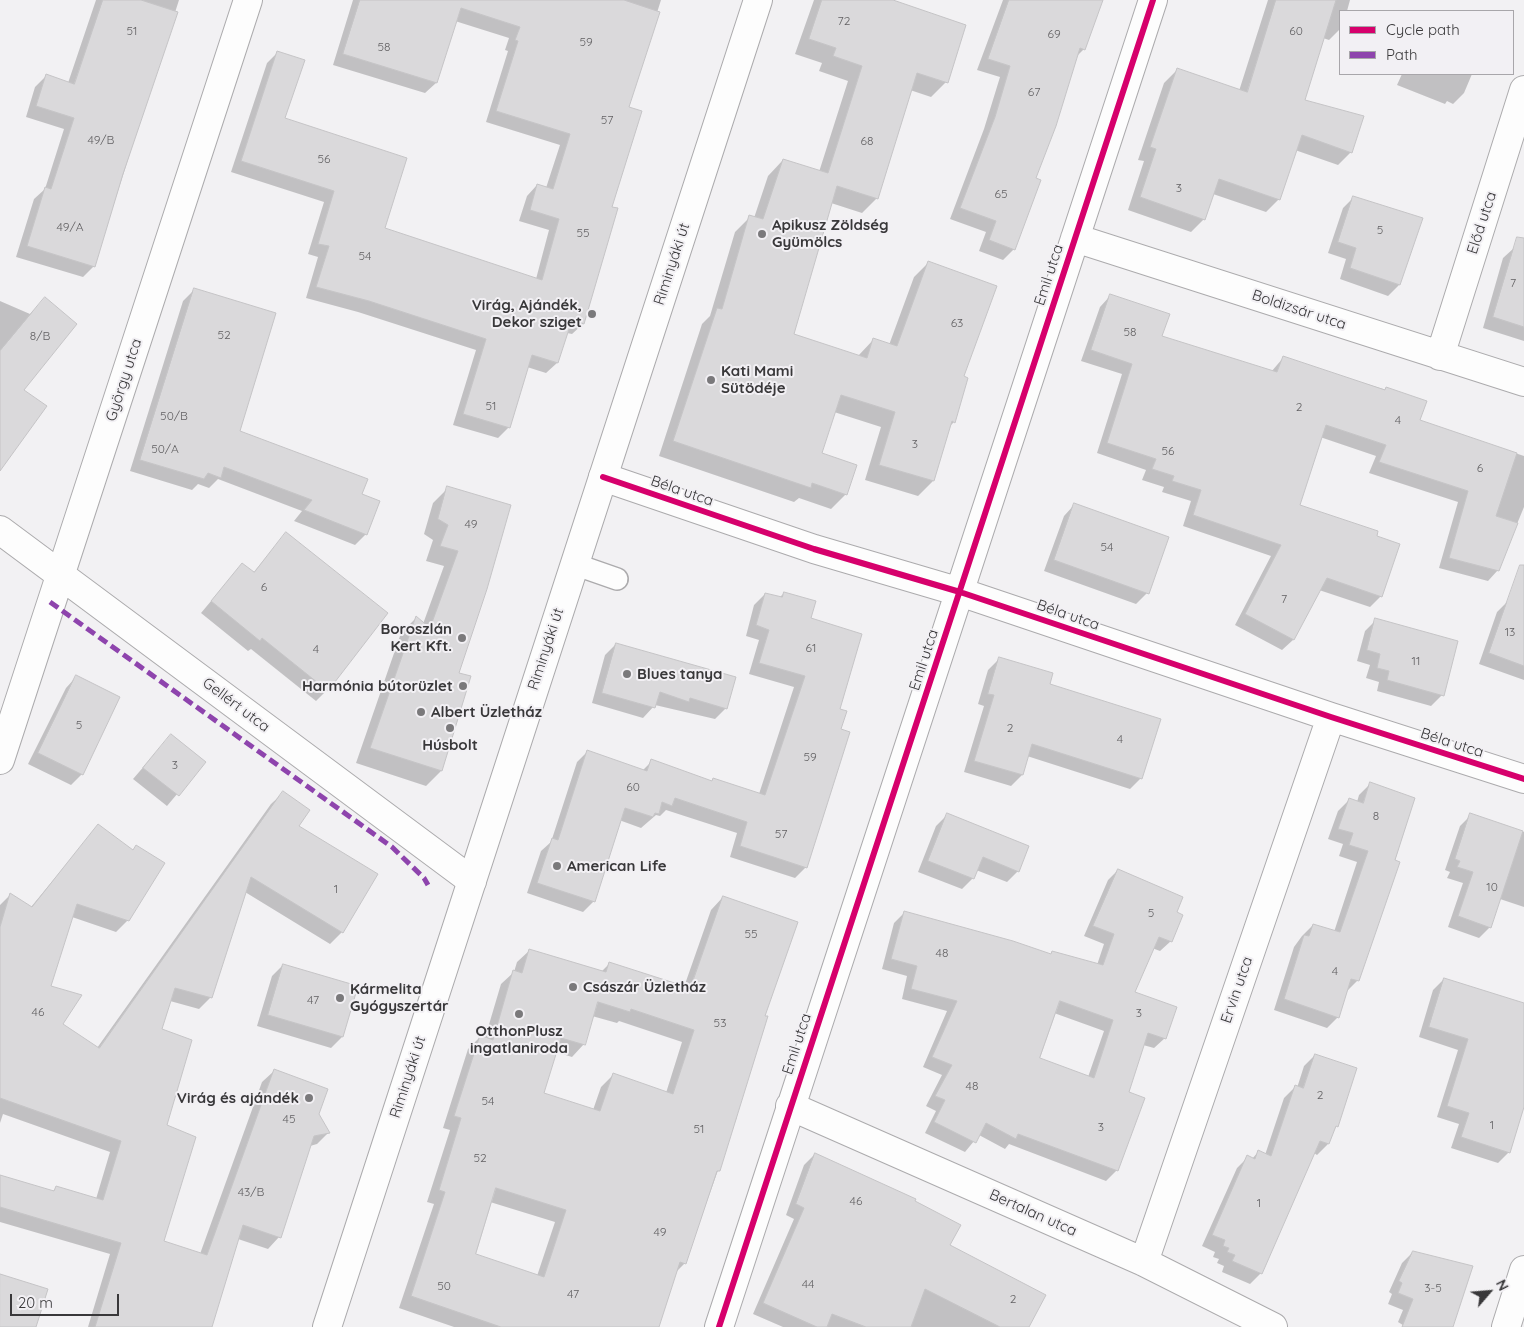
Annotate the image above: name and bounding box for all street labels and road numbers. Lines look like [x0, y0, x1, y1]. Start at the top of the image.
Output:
street label: Előd utca [1463, 189, 1501, 257]
street label: Riminyáki út [650, 221, 694, 307]
street label: Emil utca [1031, 242, 1067, 308]
street label: Boldizsár utca [1250, 286, 1348, 334]
street label: György utca [102, 336, 146, 424]
street label: Béla utca [648, 472, 716, 510]
street label: Béla utca [1034, 596, 1102, 634]
street label: Riminyáki út [524, 606, 568, 692]
street label: Emil utca [906, 627, 942, 693]
street label: Gellért utca [199, 674, 273, 736]
street label: Béla utca [1418, 724, 1486, 762]
street label: Ervin utca [1217, 954, 1257, 1026]
street label: Emil utca [779, 1011, 815, 1077]
street label: Riminyáki út [386, 1034, 430, 1120]
street label: Bertalan utca [986, 1186, 1080, 1240]

